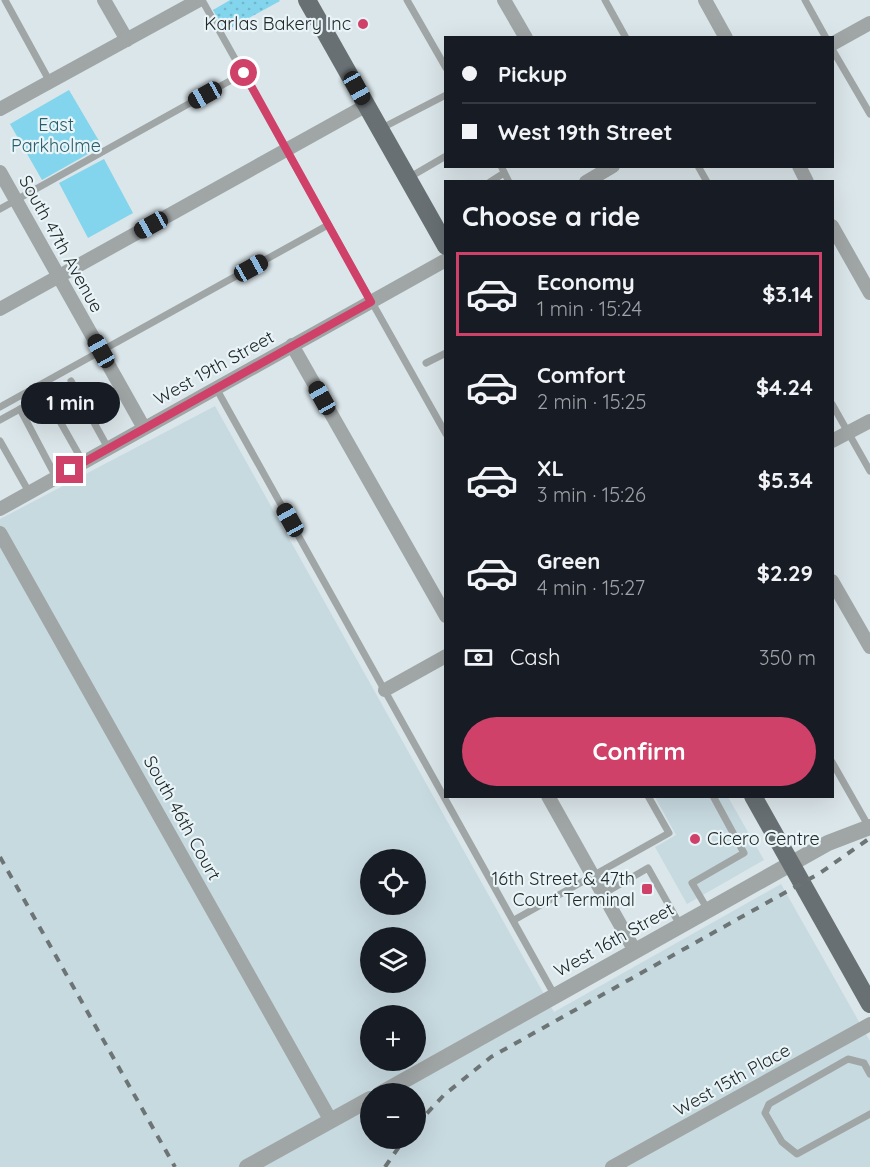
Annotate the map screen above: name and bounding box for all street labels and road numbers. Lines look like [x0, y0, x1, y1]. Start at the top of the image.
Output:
street label: South 47th Avenue [14, 171, 109, 316]
street label: West 19th Street [150, 325, 278, 410]
street label: South 46th Court [139, 751, 226, 884]
street label: West 16th Street [550, 897, 678, 982]
street label: West 15th Place [669, 1038, 794, 1121]

